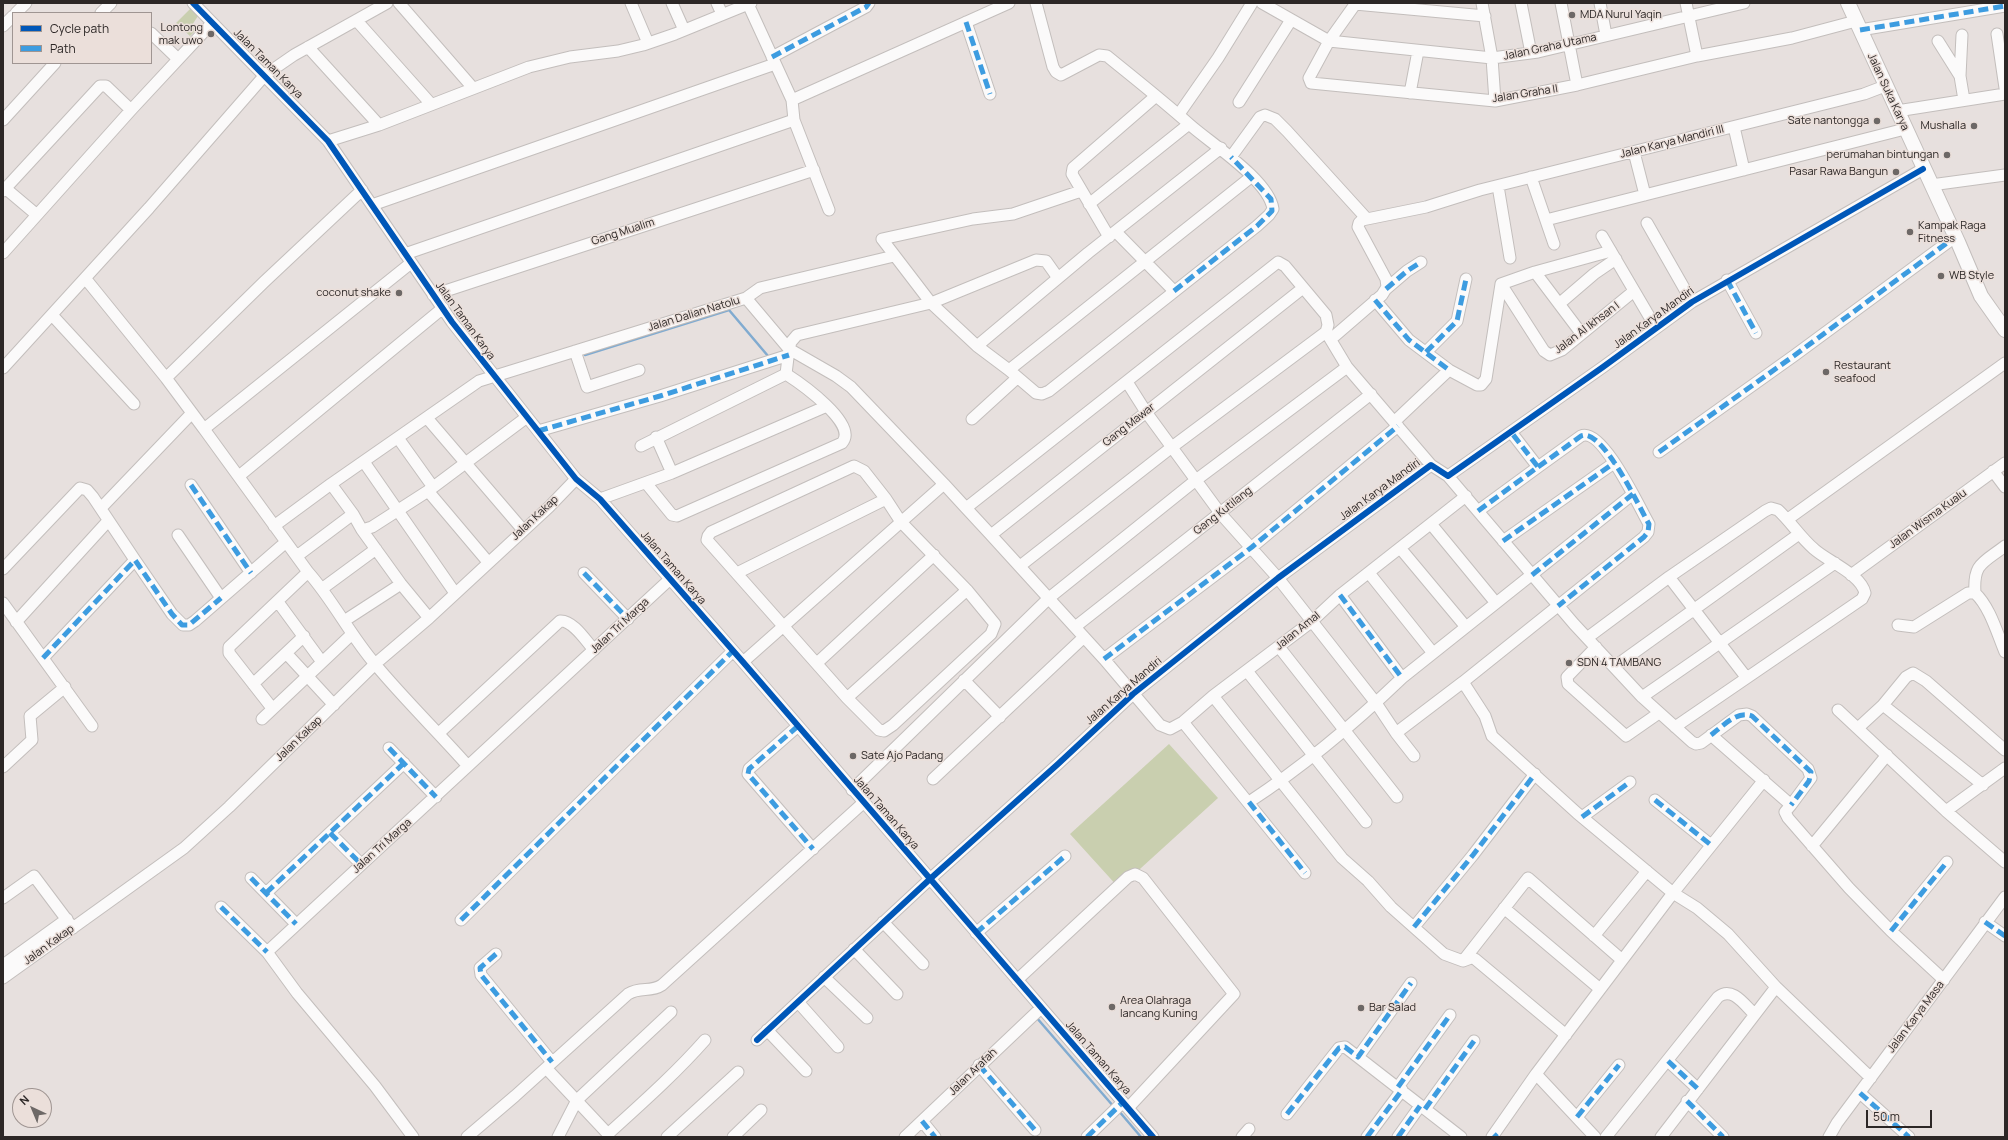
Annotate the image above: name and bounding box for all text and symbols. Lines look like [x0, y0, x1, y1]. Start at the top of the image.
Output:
place label: MDA Nurul Yaqin [1580, 8, 1662, 22]
marker: MDA Nurul Yaqin [1567, 10, 1577, 20]
legend [12, 12, 152, 64]
text: Cycle path [50, 20, 109, 37]
place label: Lontong mak uwo [159, 21, 203, 47]
street label: Jalan Taman Karya [230, 26, 306, 102]
marker: Lontong mak uwo [206, 29, 216, 39]
street label: Jalan Graha Utama [1502, 31, 1598, 63]
text: Path [50, 40, 76, 57]
street label: Jalan Suka Karya [1864, 51, 1912, 133]
street label: Jalan Graha II [1491, 82, 1559, 106]
place label: Sate nantongga [1788, 114, 1869, 128]
marker: Sate nantongga [1872, 116, 1882, 126]
place label: Mushalla [1921, 119, 1966, 133]
marker: Mushalla [1969, 121, 1979, 131]
street label: Jalan Karya Mandiri III [1619, 123, 1725, 161]
place label: perumahan bintungan [1826, 148, 1939, 162]
marker: perumahan bintungan [1942, 150, 1952, 160]
place label: Pasar Rawa Bangun [1789, 165, 1888, 179]
marker: Pasar Rawa Bangun [1891, 167, 1901, 177]
street label: Gang Mualim [590, 216, 656, 248]
place label: Kampak Raga Fitness [1918, 219, 1986, 245]
marker: Kampak Raga Fitness [1905, 227, 1915, 237]
place label: WB Style [1949, 269, 1994, 283]
marker: WB Style [1936, 271, 1946, 281]
street label: Jalan Taman Karya [432, 280, 498, 362]
street label: Jalan Karya Mandiri [1611, 284, 1697, 352]
place label: coconut shake [316, 286, 391, 300]
marker: coconut shake [394, 288, 404, 298]
street label: Jalan Dalian Natolu [646, 294, 742, 334]
street label: Jalan Al Ikhsan I [1552, 299, 1622, 357]
place label: Restaurant seafood [1834, 359, 1891, 385]
marker: Restaurant seafood [1821, 367, 1831, 377]
street label: Gang Mawar [1100, 401, 1158, 449]
street label: Jalan Karya Mandiri [1337, 456, 1423, 524]
street label: Gang Kutilang [1191, 484, 1255, 538]
street label: Jalan Wisma Kualu [1887, 486, 1969, 552]
street label: Jalan Kakap [509, 493, 561, 543]
street label: Jalan Taman Karya [638, 529, 708, 607]
street label: Jalan Tri Marga [588, 596, 652, 656]
street label: Jalan Amal [1273, 609, 1323, 653]
street label: Jalan Karya Mandiri [1083, 654, 1165, 728]
place label: SDN 4 TAMBANG [1577, 656, 1661, 670]
marker: SDN 4 TAMBANG [1564, 658, 1574, 668]
street label: Jalan Kakap [273, 714, 325, 764]
place label: Sate Ajo Padang [861, 749, 943, 763]
marker: Sate Ajo Padang [848, 751, 858, 761]
street label: Jalan Taman Karya [851, 774, 921, 852]
street label: Jalan Tri Marga [350, 816, 414, 876]
street label: Jalan Kakap [21, 922, 77, 968]
street label: Jalan Karya Masa [1885, 979, 1947, 1055]
place label: Area Olahraga lancang Kuning [1120, 994, 1197, 1020]
place label: Bar Salad [1369, 1001, 1416, 1015]
marker: Area Olahraga lancang Kuning [1107, 1002, 1117, 1012]
marker: Bar Salad [1356, 1003, 1366, 1013]
street label: Jalan Taman Karya [1063, 1019, 1133, 1097]
street label: Jalan Arafah [946, 1046, 1000, 1098]
north arrow [12, 1088, 52, 1128]
text: N [16, 1092, 32, 1108]
scale bar [1868, 1102, 1934, 1128]
text: 50 m [1873, 1108, 1900, 1125]

